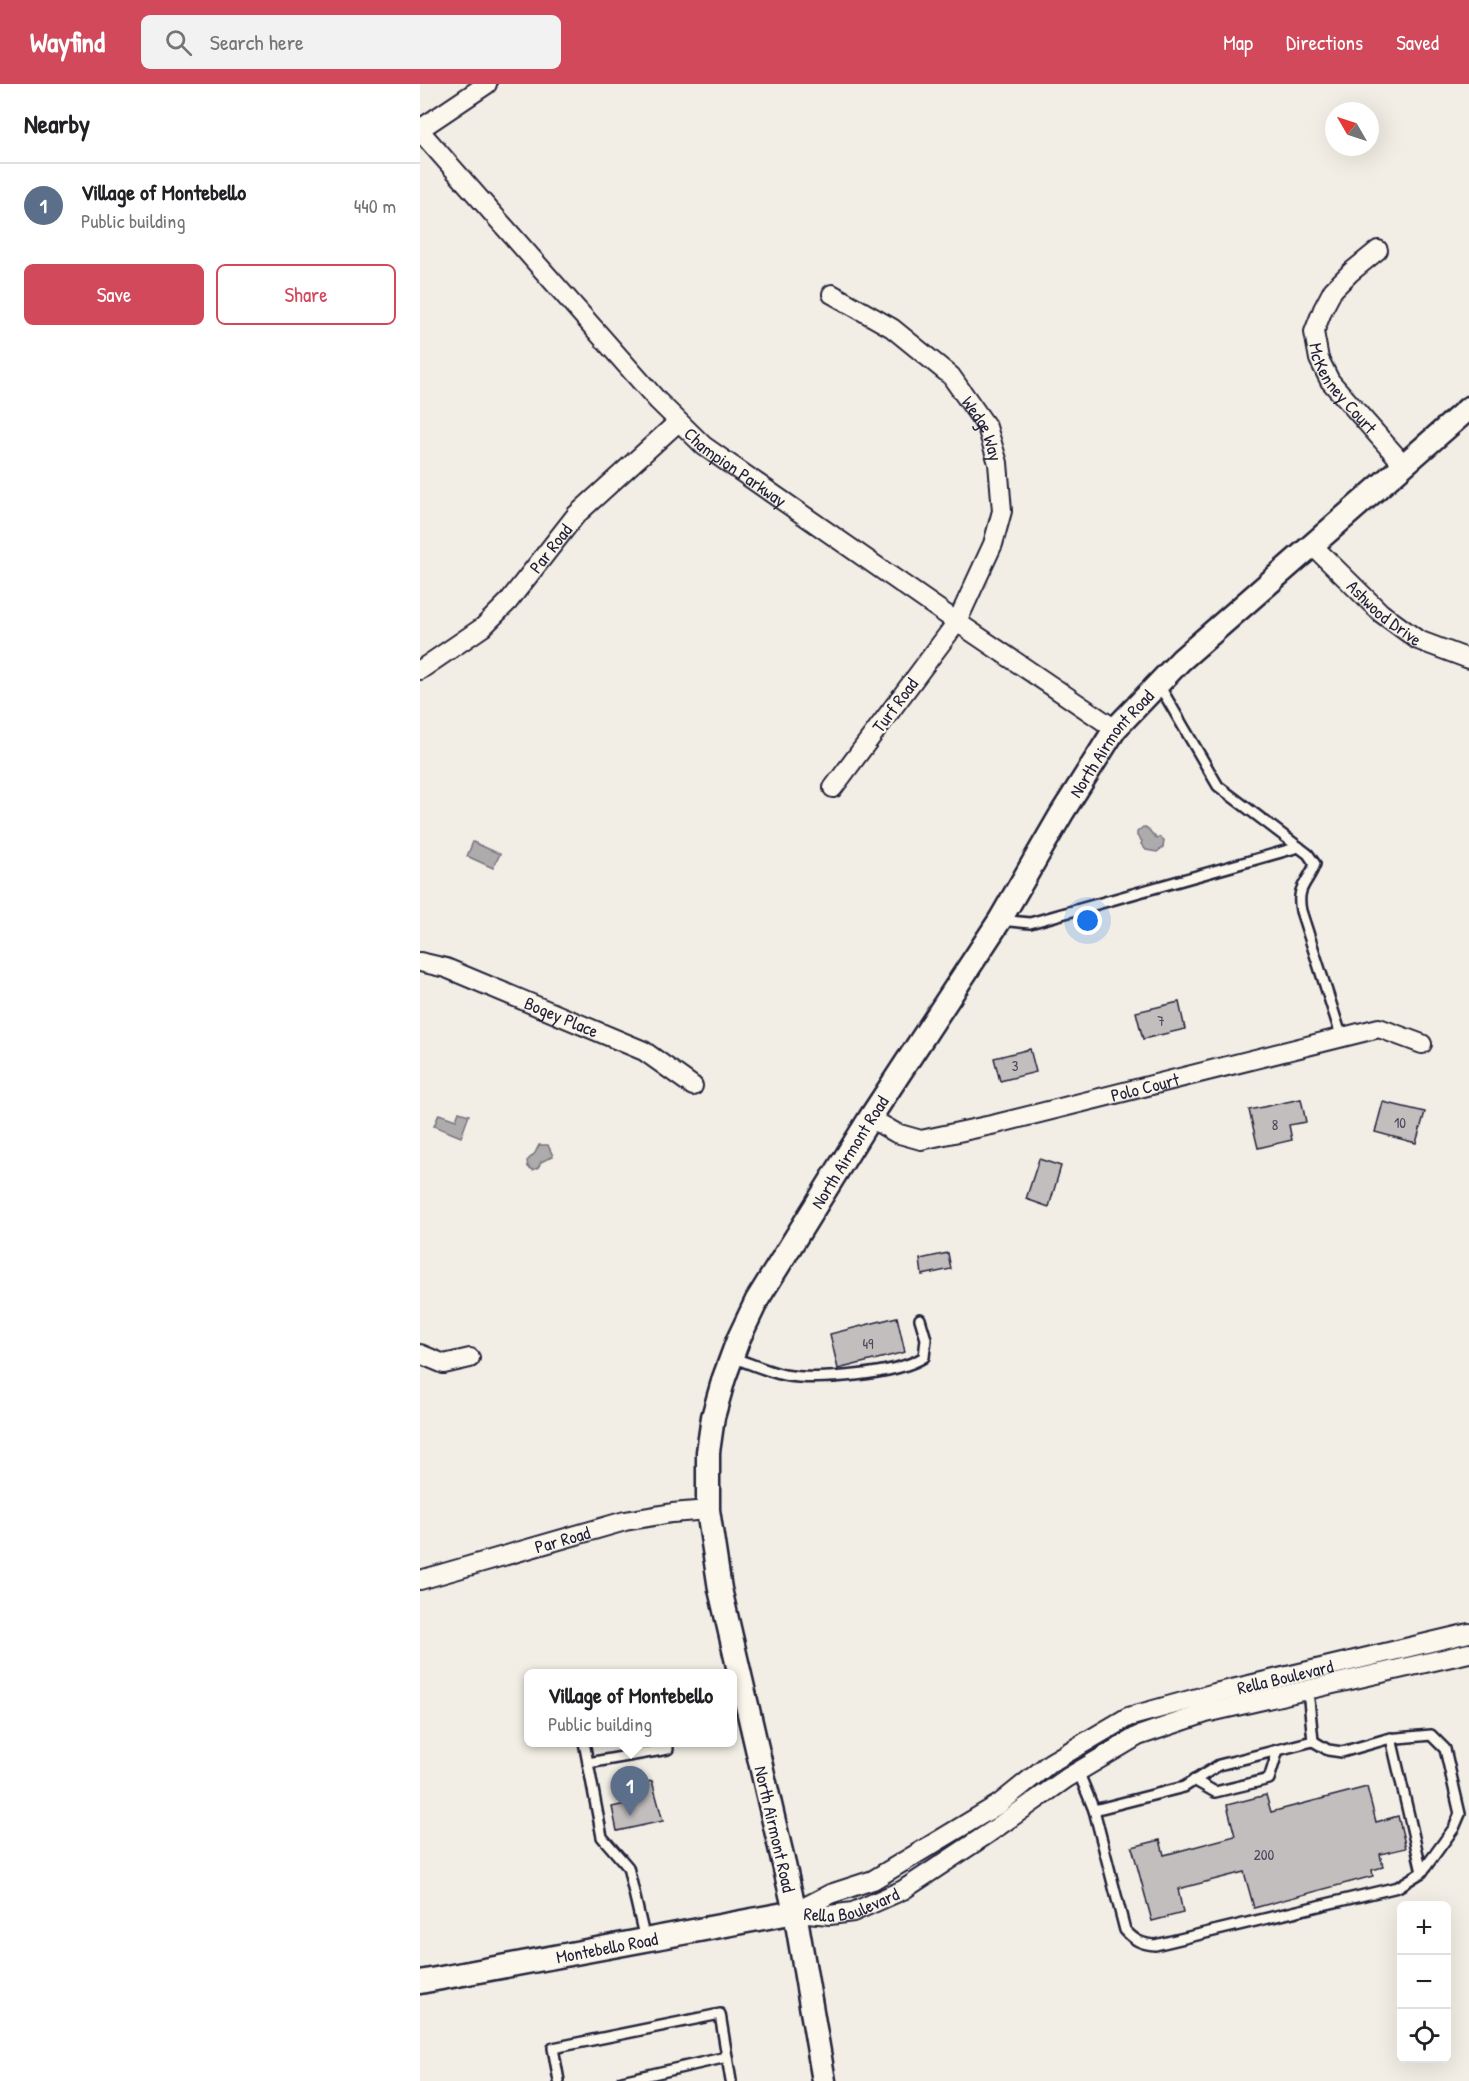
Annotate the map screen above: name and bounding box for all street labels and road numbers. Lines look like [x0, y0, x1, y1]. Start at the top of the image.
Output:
street label: McKenney Court [1304, 341, 1384, 439]
street label: Wedge Way [956, 391, 1009, 464]
street label: Champion Parkway [679, 421, 792, 513]
street label: Par Road [523, 518, 577, 578]
street label: Ashwood Drive [1342, 574, 1427, 651]
street label: Turf Road [866, 672, 924, 738]
street label: North Airmont Road [1063, 684, 1159, 802]
street label: Bogey Place [521, 990, 602, 1043]
street label: Polo Court [1108, 1066, 1182, 1107]
street label: North Airmont Road [804, 1091, 894, 1213]
street label: Par Road [532, 1519, 593, 1559]
street label: Rella Boulevard [1234, 1653, 1336, 1700]
street label: North Airmont Road [748, 1763, 802, 1895]
street label: Rella Boulevard [803, 1881, 903, 1928]
street label: Montebello Road [554, 1925, 660, 1969]

